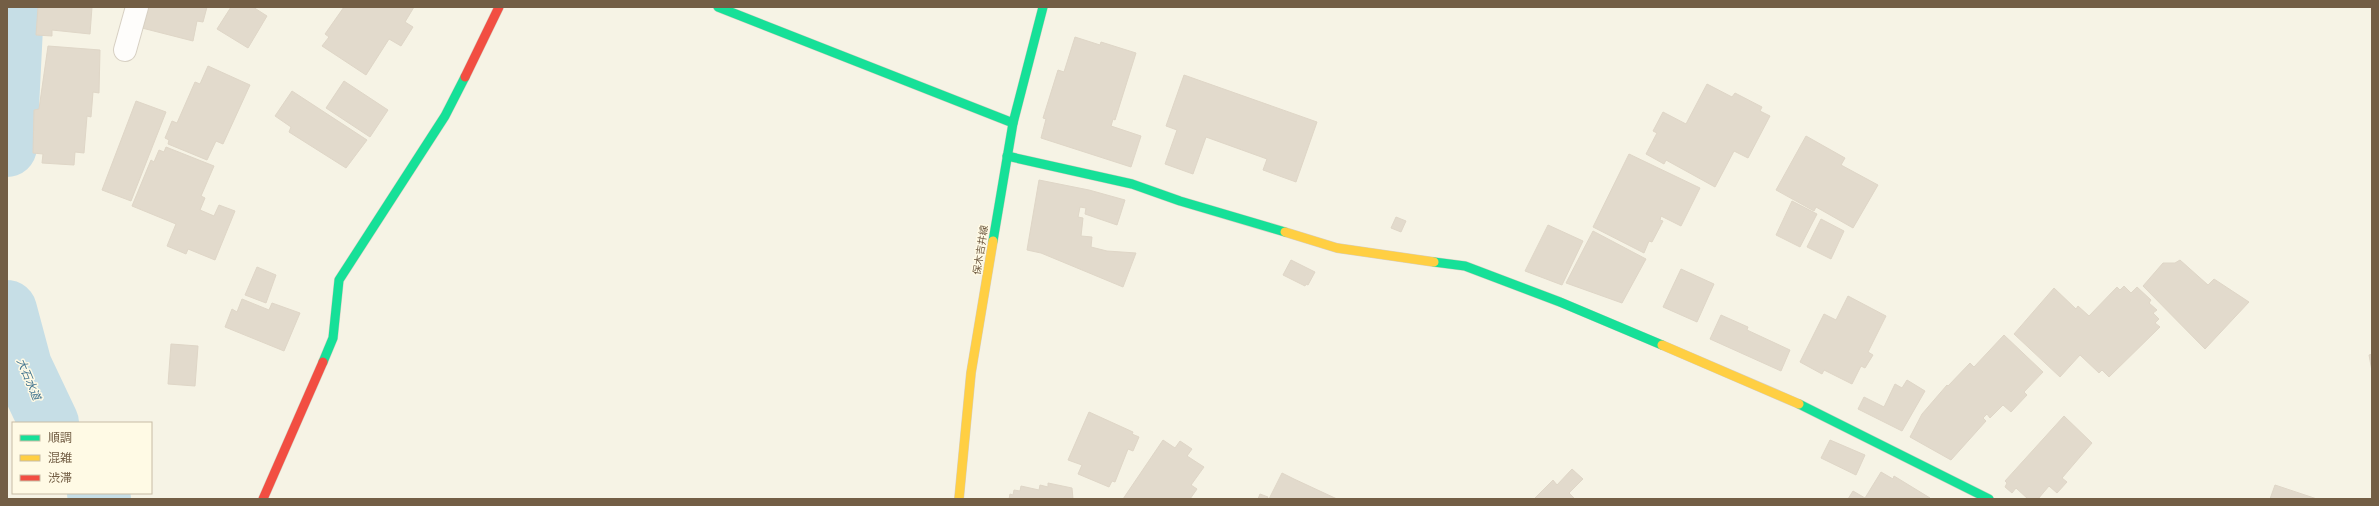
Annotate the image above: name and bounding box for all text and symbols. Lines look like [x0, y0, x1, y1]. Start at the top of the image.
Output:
street label: 保木吉井線 [970, 224, 991, 276]
water label: 大石水道 [14, 356, 44, 404]
legend [12, 422, 152, 494]
text: 順調 [48, 431, 72, 445]
text: 混雑 [48, 451, 72, 465]
text: 渋滞 [48, 471, 72, 485]

